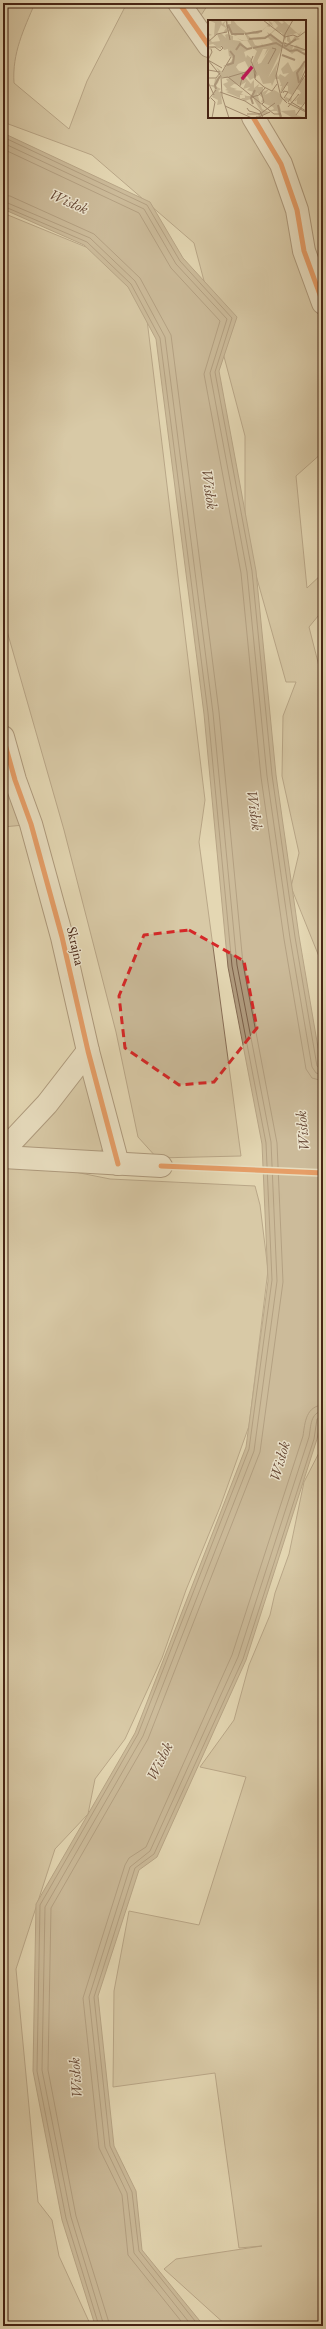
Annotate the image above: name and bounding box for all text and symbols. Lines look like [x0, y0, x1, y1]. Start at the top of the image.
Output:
inset map [208, 20, 306, 118]
water label: Wisłok [46, 184, 92, 218]
water label: Wisłok [198, 467, 222, 511]
water label: Wisłok [243, 788, 267, 832]
street label: Skrajna [63, 925, 89, 968]
water label: Wisłok [291, 1110, 313, 1152]
water label: Wisłok [264, 1439, 294, 1483]
water label: Wisłok [141, 1738, 177, 1784]
water label: Wisłok [64, 2057, 86, 2099]

